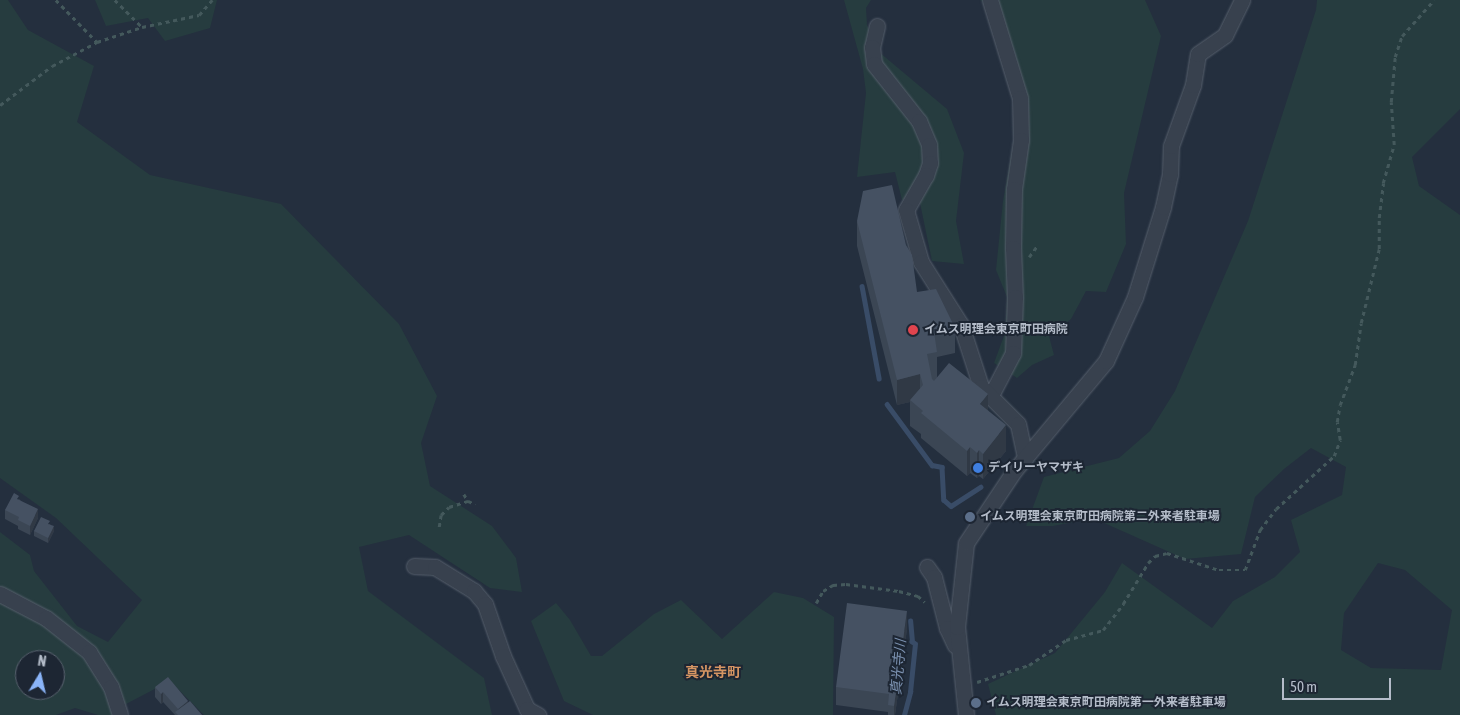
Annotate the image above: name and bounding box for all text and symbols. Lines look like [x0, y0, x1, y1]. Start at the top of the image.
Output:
marker: イムス明理会東京町田病院 [906, 323, 920, 337]
place label: イムス明理会東京町田病院 [924, 323, 1068, 337]
place label: デイリーヤマザキ [988, 461, 1084, 475]
marker: デイリーヤマザキ [972, 462, 984, 474]
place label: イムス明理会東京町田病院第二外来者駐車場 [980, 510, 1220, 524]
marker: イムス明理会東京町田病院第二外来者駐車場 [964, 511, 976, 523]
water label: 真光寺川 [887, 638, 909, 696]
north arrow [15, 650, 65, 700]
text: N [37, 653, 48, 670]
district label: 真光寺町 [685, 664, 741, 680]
scale bar [1285, 668, 1394, 700]
text: 50 m [1290, 678, 1317, 695]
place label: イムス明理会東京町田病院第一外来者駐車場 [986, 696, 1226, 710]
marker: イムス明理会東京町田病院第一外来者駐車場 [970, 697, 982, 709]

